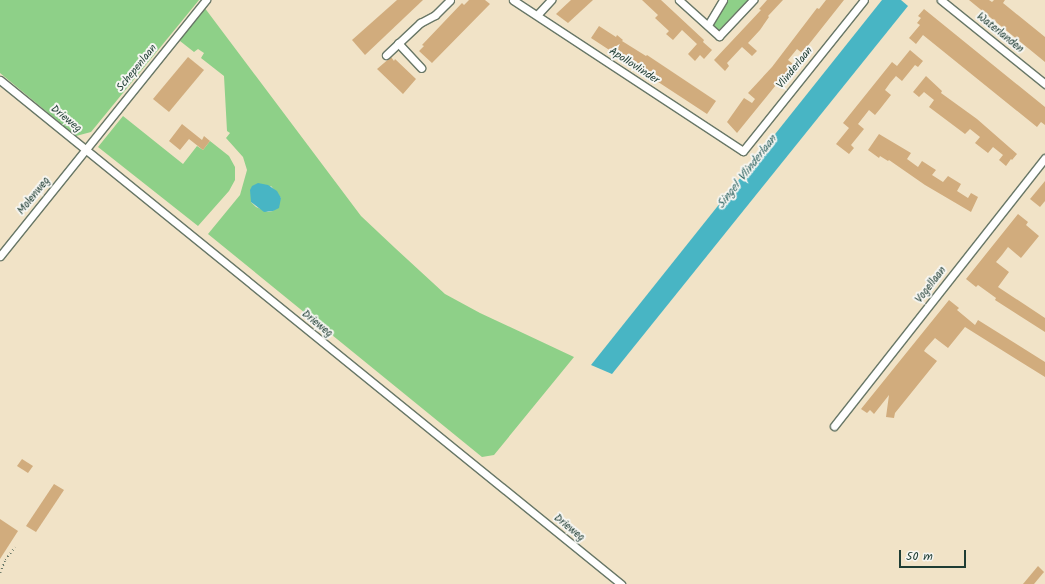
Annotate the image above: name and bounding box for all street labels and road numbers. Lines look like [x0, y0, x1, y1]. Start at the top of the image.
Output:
street label: Waterlanden [974, 10, 1026, 56]
street label: Schepenlaan [114, 42, 160, 94]
street label: Vlinderlaan [774, 44, 816, 92]
street label: Apollovlinder [606, 45, 662, 87]
street label: Drieweg [48, 103, 84, 135]
street label: Molenweg [15, 174, 53, 218]
street label: Vogellaan [913, 264, 949, 306]
street label: Drieweg [299, 308, 335, 340]
street label: Drieweg [551, 512, 587, 544]

